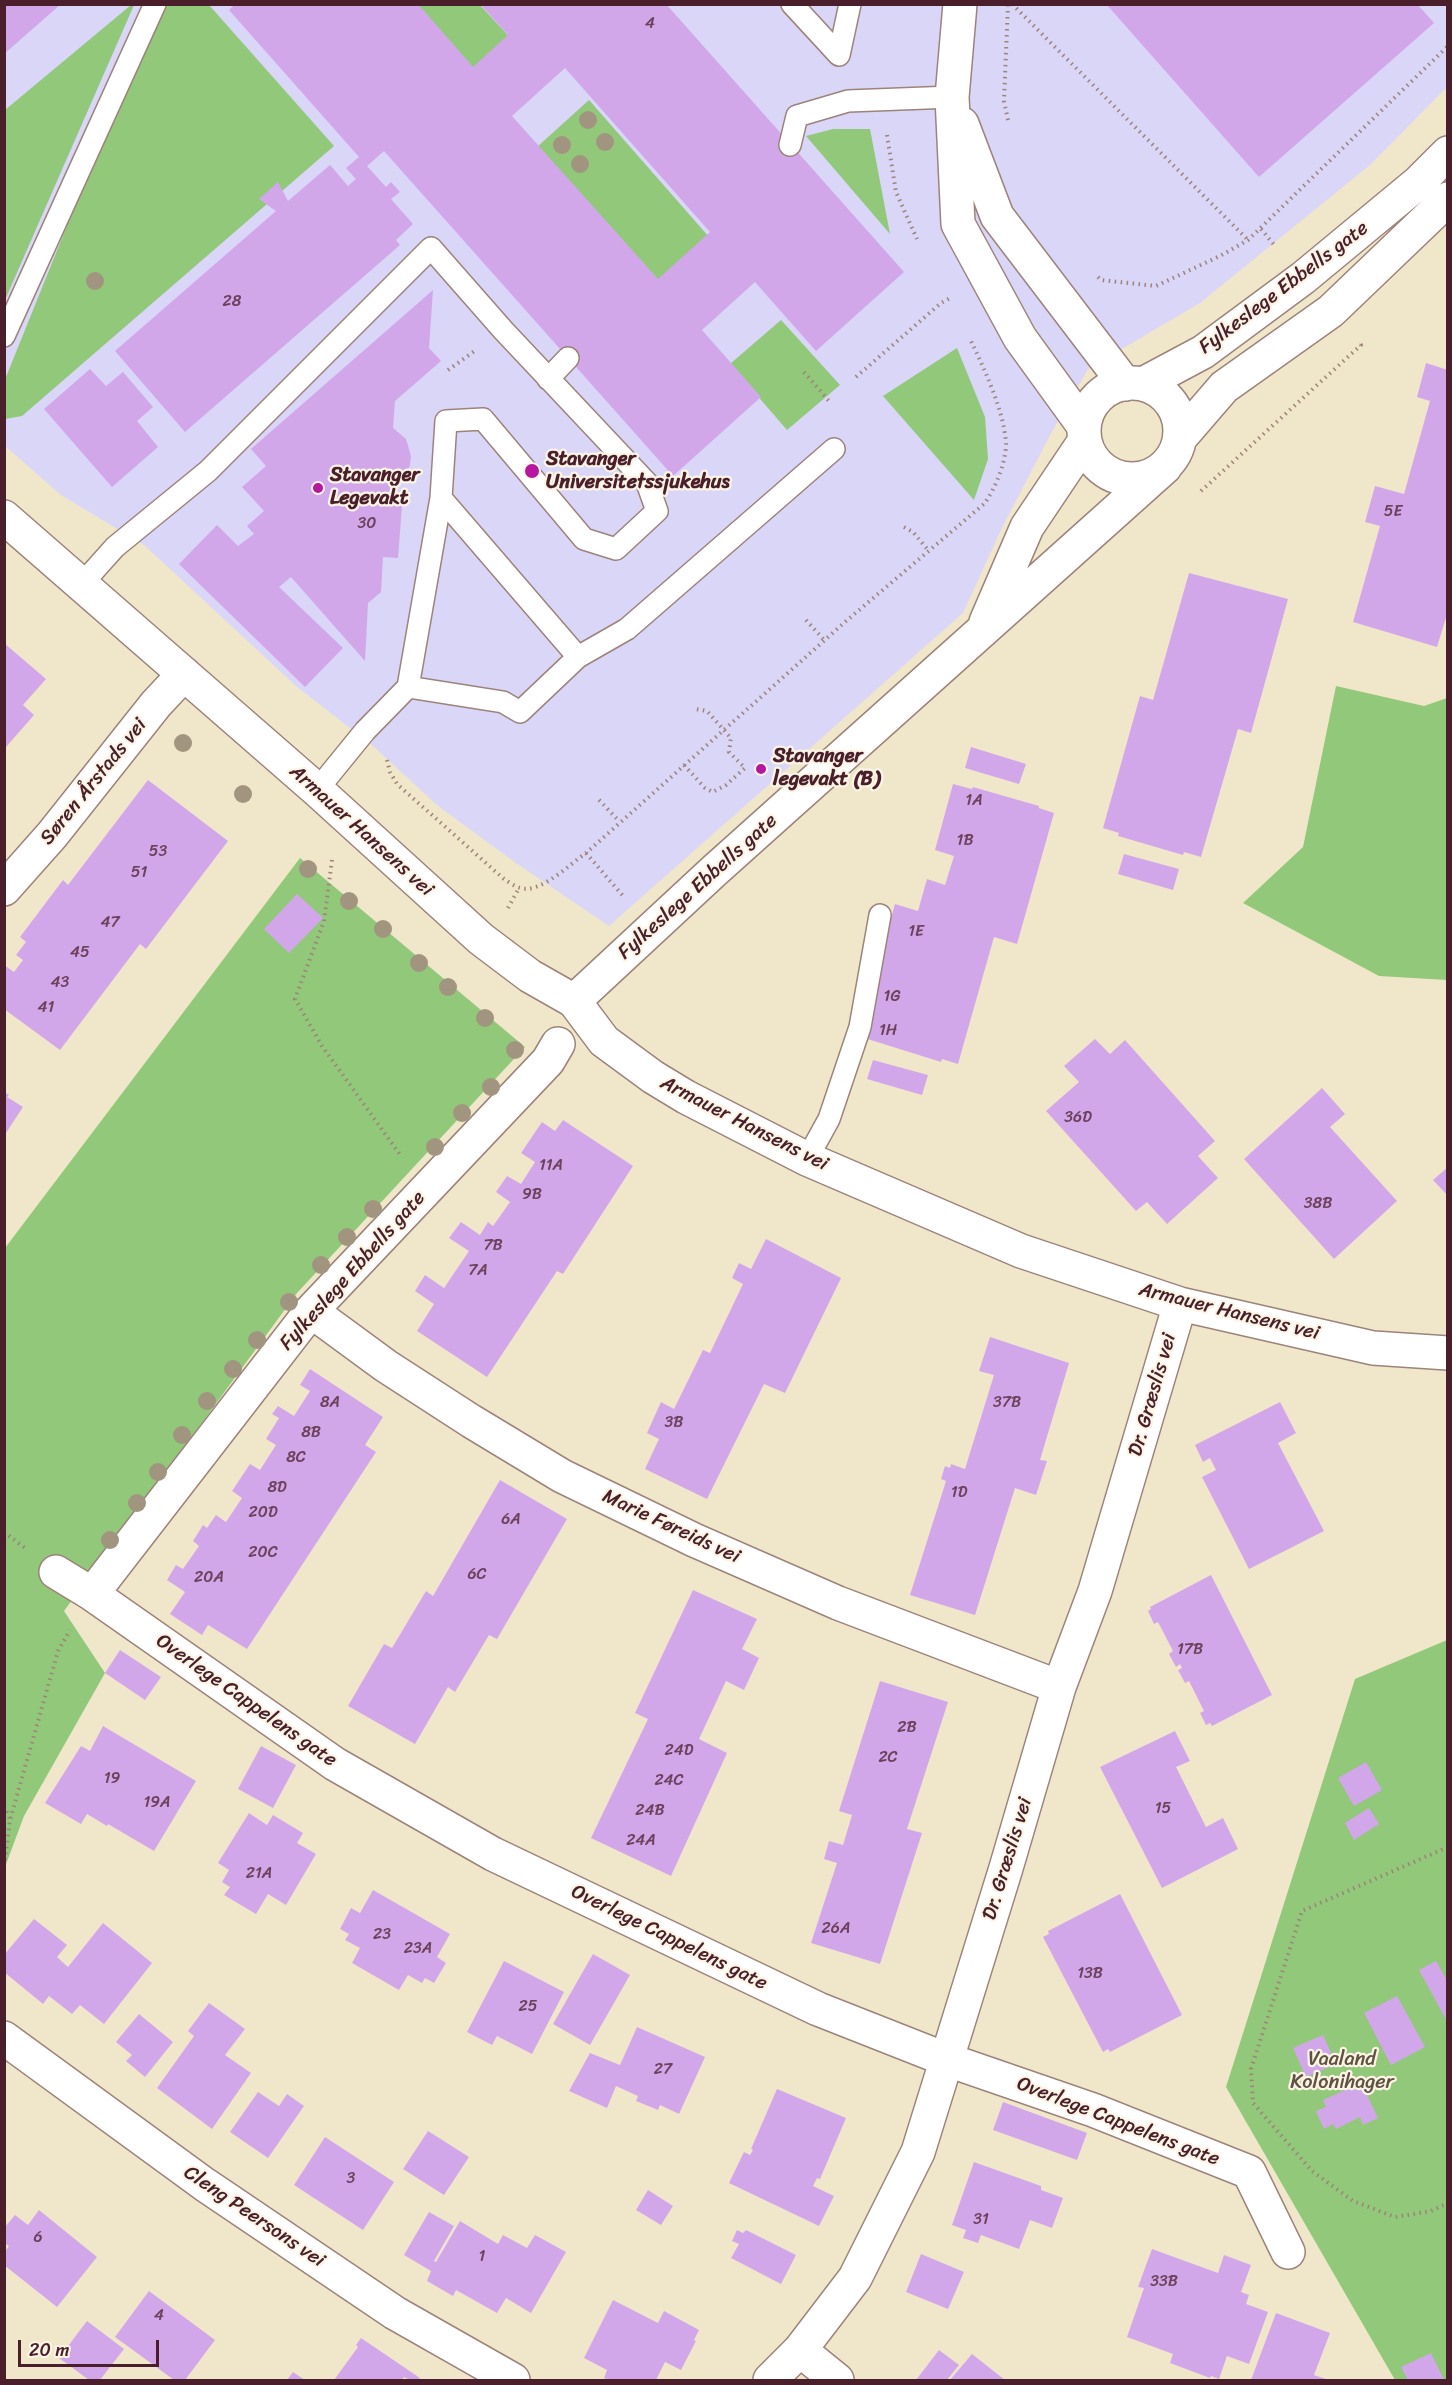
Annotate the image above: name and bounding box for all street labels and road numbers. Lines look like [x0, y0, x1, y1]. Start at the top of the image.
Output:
street label: Fylkeslege Ebbells gate [1195, 216, 1373, 360]
street label: Søren Årstads vei [36, 714, 152, 850]
street label: Armauer Hansens vei [284, 760, 438, 902]
street label: Fylkeslege Ebbells gate [613, 809, 783, 965]
street label: Armauer Hansens vei [656, 1071, 832, 1177]
street label: Fylkeslege Ebbells gate [275, 1186, 431, 1356]
street label: Armauer Hansens vei [1136, 1278, 1322, 1346]
street label: Dr. Græslis vei [1124, 1331, 1182, 1459]
street label: Marie Føreids vei [598, 1485, 744, 1569]
street label: Overlege Cappelens gate [151, 1629, 341, 1773]
street label: Dr. Græslis vei [978, 1795, 1038, 1923]
street label: Overlege Cappelens gate [567, 1880, 771, 1996]
street label: Overlege Cappelens gate [1013, 2072, 1223, 2172]
street label: Cleng Peersons vei [179, 2161, 329, 2273]

